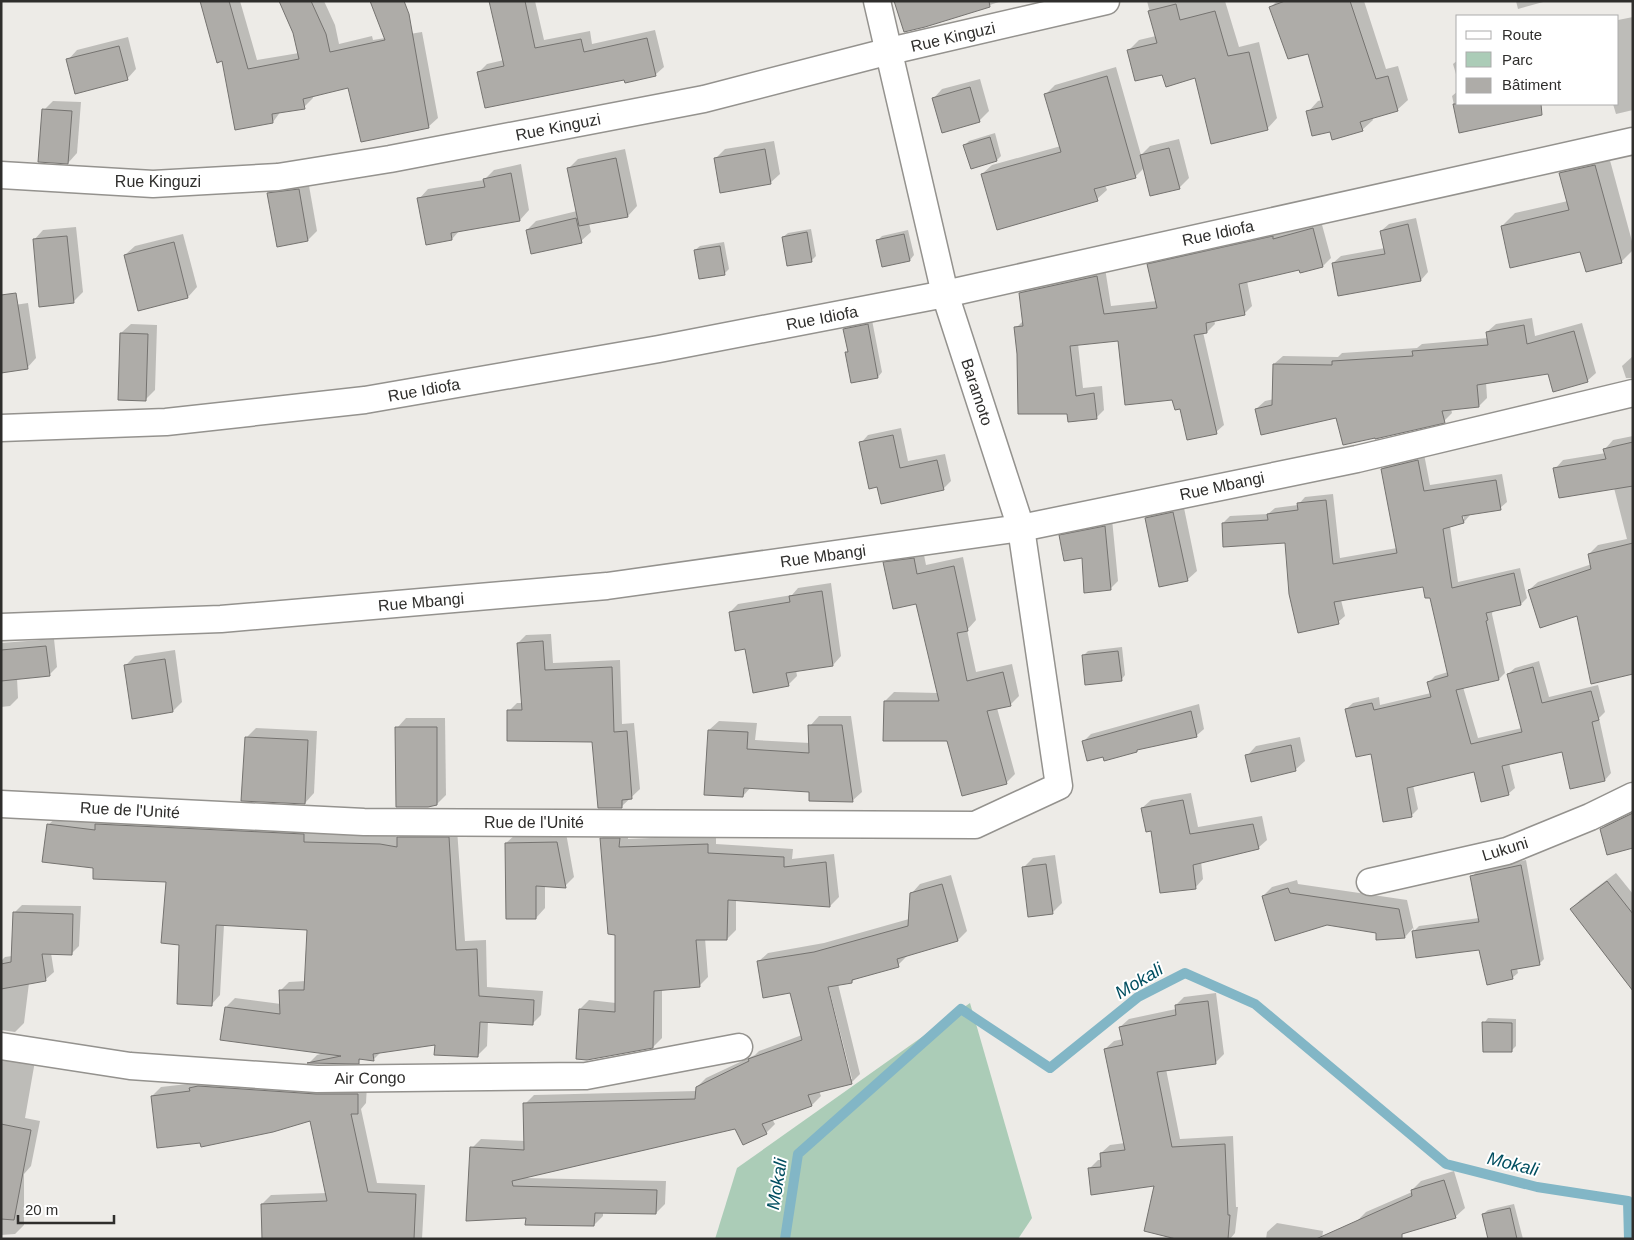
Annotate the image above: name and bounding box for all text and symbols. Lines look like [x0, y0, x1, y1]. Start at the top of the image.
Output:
legend [1456, 15, 1619, 105]
street label: Rue Kinguzi [909, 19, 997, 55]
text: Route [1502, 26, 1542, 43]
text: Parc [1502, 51, 1533, 68]
text: Bâtiment [1502, 76, 1562, 93]
street label: Rue Kinguzi [514, 110, 602, 144]
street label: Rue Kinguzi [115, 173, 201, 190]
street label: Rue Idiofa [1181, 217, 1256, 249]
street label: Rue Idiofa [785, 303, 860, 333]
street label: Baramoto [958, 356, 996, 428]
street label: Rue Idiofa [387, 375, 461, 405]
street label: Rue Mbangi [1178, 469, 1266, 503]
street label: Rue Mbangi [779, 542, 867, 570]
street label: Rue Mbangi [377, 590, 465, 614]
street label: Rue de l'Unité [80, 799, 180, 821]
street label: Rue de l'Unité [484, 814, 584, 831]
street label: Lukuni [1480, 834, 1530, 864]
water label: Mokali [1112, 959, 1167, 1003]
street label: Air Congo [334, 1069, 406, 1087]
water label: Mokali [1485, 1148, 1542, 1180]
water label: Mokali [763, 1156, 791, 1211]
scale bar [18, 1192, 114, 1224]
text: 20 m [25, 1201, 58, 1218]

